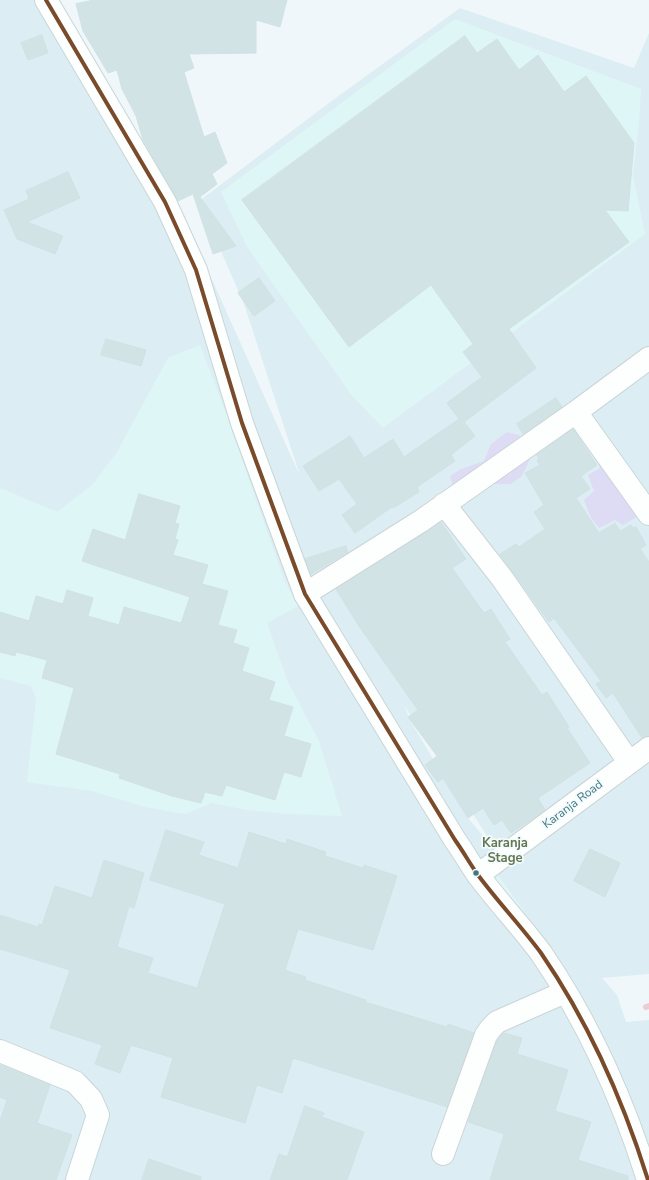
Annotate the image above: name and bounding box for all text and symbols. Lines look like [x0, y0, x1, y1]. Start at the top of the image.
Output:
street label: Karanja Road [540, 778, 606, 832]
district label: Karanja Stage [482, 836, 528, 867]
unlabelled marker [471, 868, 481, 878]

